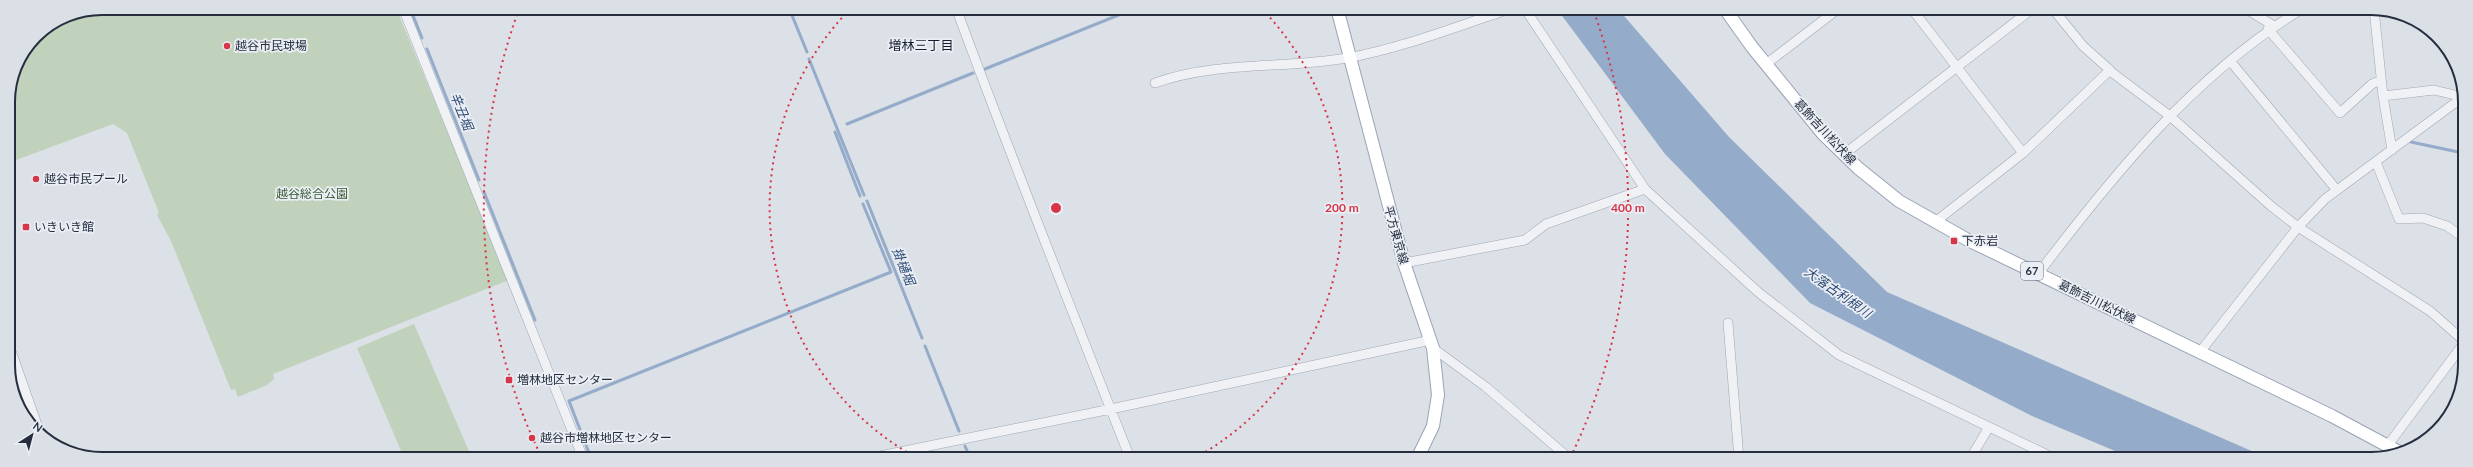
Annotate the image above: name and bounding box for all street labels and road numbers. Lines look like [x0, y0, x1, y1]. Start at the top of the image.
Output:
street label: 葛飾吉川松伏線 [1791, 96, 1860, 167]
street label: 平方東京線 [1381, 204, 1412, 266]
road number: 67 [2021, 262, 2043, 280]
street label: 葛飾吉川松伏線 [2056, 276, 2138, 327]

